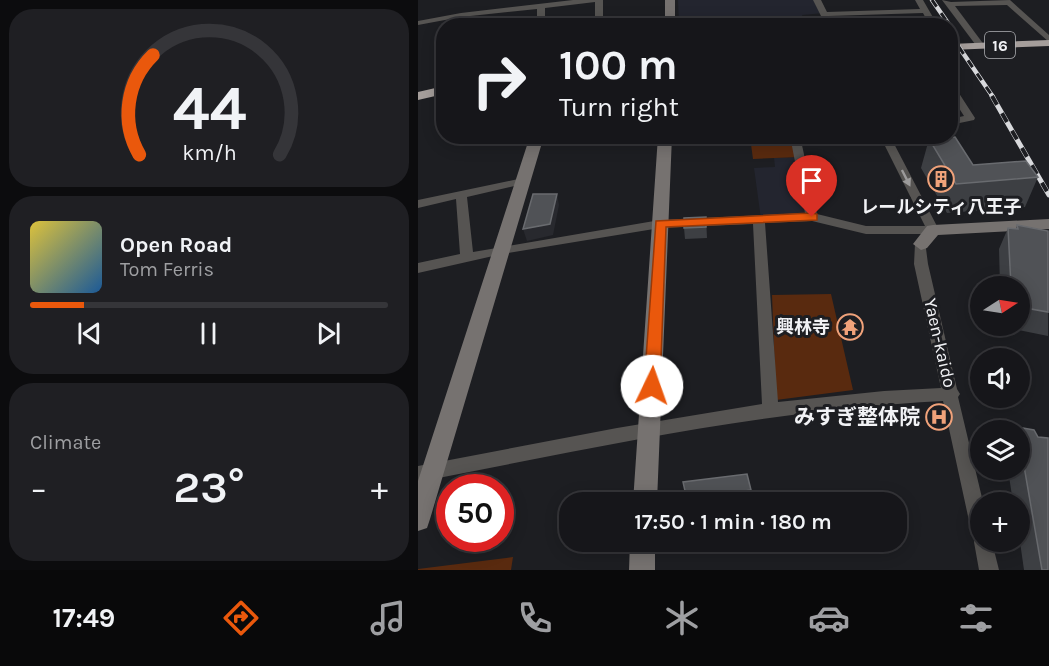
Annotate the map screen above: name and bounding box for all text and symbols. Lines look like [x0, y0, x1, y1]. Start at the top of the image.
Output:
road number: 16 [985, 32, 1015, 58]
text: 100 m [559, 40, 678, 90]
icon: right [460, 42, 538, 120]
text: 44 [172, 72, 246, 145]
text: Turn right [559, 91, 679, 123]
text: km/h [182, 140, 236, 165]
pin [786, 155, 837, 217]
icon: arrive [795, 164, 828, 197]
building icon: レールシティ八王子 [926, 164, 956, 194]
one-way arrow [901, 170, 911, 187]
place label: レールシティ八王子 [861, 196, 1021, 218]
text: Open Road [120, 232, 232, 258]
text: Tom Ferris [120, 258, 214, 281]
north arrow [970, 276, 1030, 336]
map controls [970, 276, 1030, 552]
street label: Yaen-kaido [919, 296, 961, 390]
temple icon: 興林寺 [835, 312, 865, 342]
place label: 興林寺 [776, 316, 830, 338]
icon: previous [73, 317, 106, 350]
icon: pause [192, 317, 225, 350]
icon: next [312, 317, 345, 350]
button: sound [970, 348, 1030, 408]
position arrow [620, 354, 684, 418]
hospital icon: みすぎ整体院 [924, 402, 954, 432]
place label: みすぎ整体院 [794, 405, 920, 429]
button: layers [970, 420, 1030, 480]
text: Climate [30, 431, 101, 454]
text: 23° [173, 461, 245, 513]
text: − [30, 469, 47, 507]
text: + [371, 469, 388, 507]
speed limit sign: 50 [436, 474, 514, 552]
button: + [970, 492, 1030, 552]
text: 17:50 · 1 min · 180 m [634, 509, 832, 535]
icon: directions [220, 597, 262, 639]
icon: music [367, 597, 409, 639]
icon: phone [514, 597, 556, 639]
icon: climate [661, 597, 703, 639]
icon: car [808, 597, 850, 639]
icon: filters [955, 597, 997, 639]
text: 17:49 [52, 602, 115, 634]

